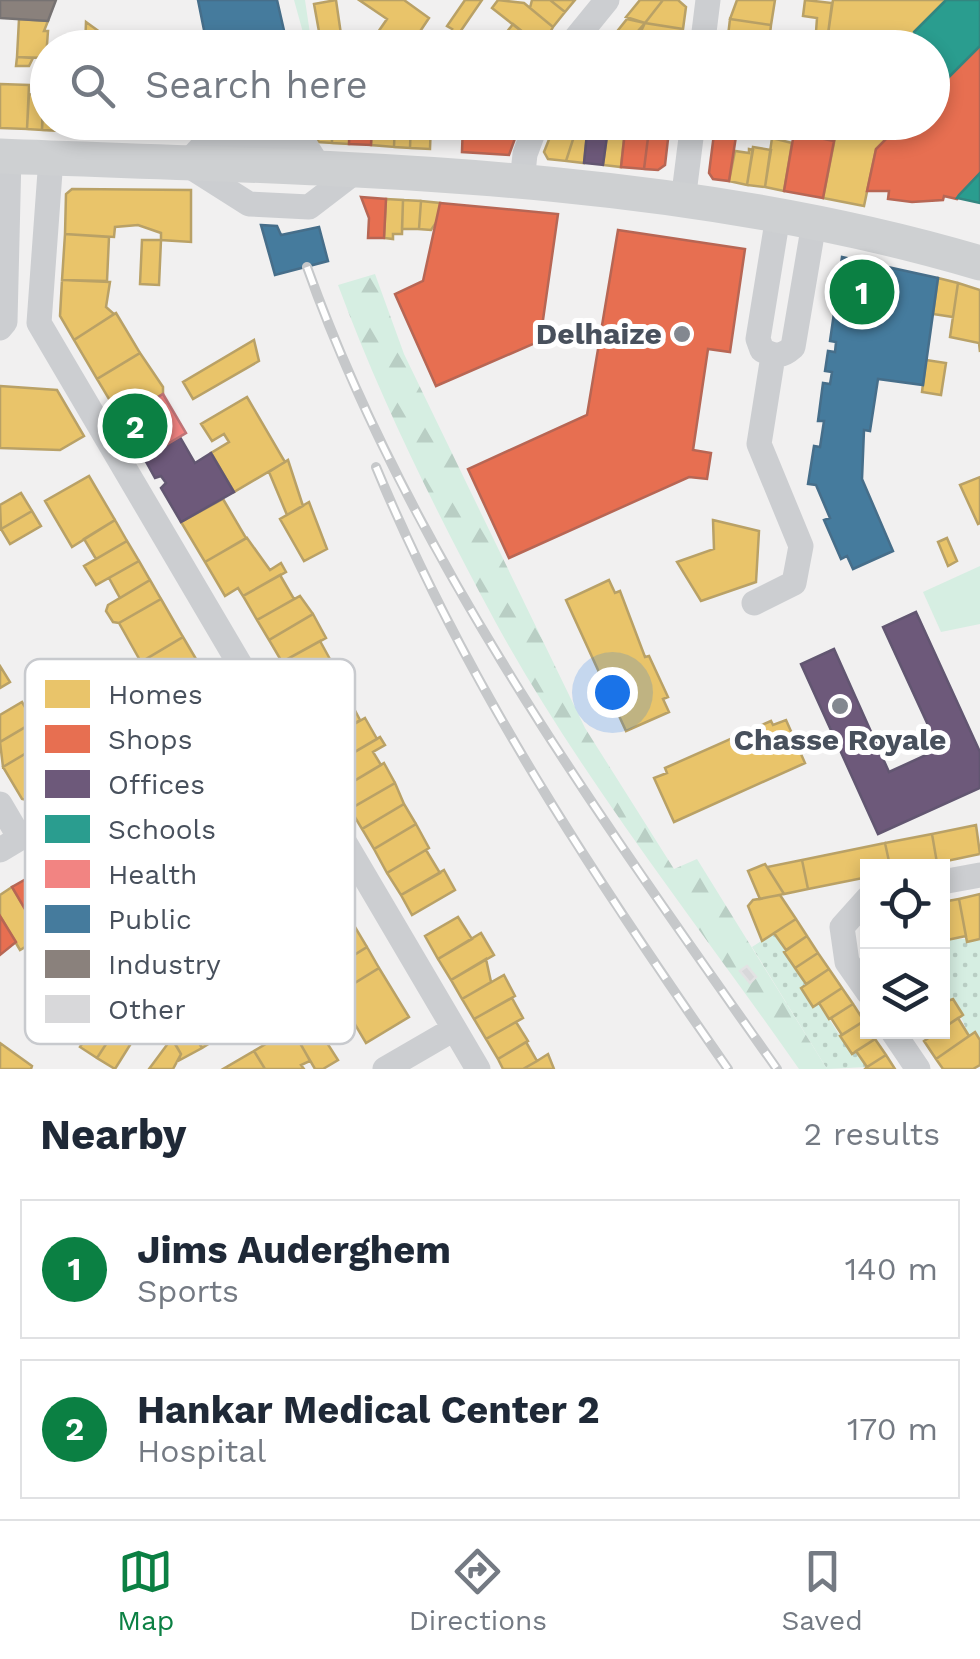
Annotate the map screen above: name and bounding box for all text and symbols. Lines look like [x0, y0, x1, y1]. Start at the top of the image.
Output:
search box [30, 30, 950, 140]
icon: search [65, 58, 120, 113]
text: Search here [145, 63, 368, 107]
pin: 1 [830, 254, 894, 330]
place label: Delhaize [536, 316, 662, 351]
marker: Delhaize [671, 323, 693, 345]
pin: 2 [102, 388, 168, 464]
legend [25, 659, 355, 1044]
your location [587, 667, 638, 718]
text: Homes [108, 678, 203, 711]
marker: Chasse Royale [829, 695, 851, 717]
place label: Chasse Royale [734, 722, 946, 757]
text: Shops [108, 723, 192, 756]
text: Offices [108, 768, 205, 801]
text: Schools [108, 813, 216, 846]
text: Health [108, 858, 197, 891]
map controls [860, 859, 950, 1039]
button: locate [860, 859, 950, 949]
text: Public [108, 903, 192, 936]
text: Industry [108, 948, 221, 981]
button: layers [860, 949, 950, 1039]
text: Other [108, 993, 186, 1026]
text: Nearby [40, 1110, 187, 1159]
text: 2 results [803, 1115, 940, 1153]
text: Jims Auderghem [137, 1228, 451, 1272]
text: 1 [68, 1250, 81, 1288]
text: 140 m [845, 1250, 938, 1288]
text: Sports [137, 1272, 239, 1310]
text: Hankar Medical Center 2 [137, 1388, 600, 1432]
text: 2 [65, 1410, 84, 1448]
text: 170 m [847, 1410, 938, 1448]
text: Hospital [137, 1432, 266, 1470]
tab: Map [117, 1544, 174, 1637]
tab: Directions [409, 1544, 547, 1637]
tab: Saved [781, 1544, 863, 1637]

